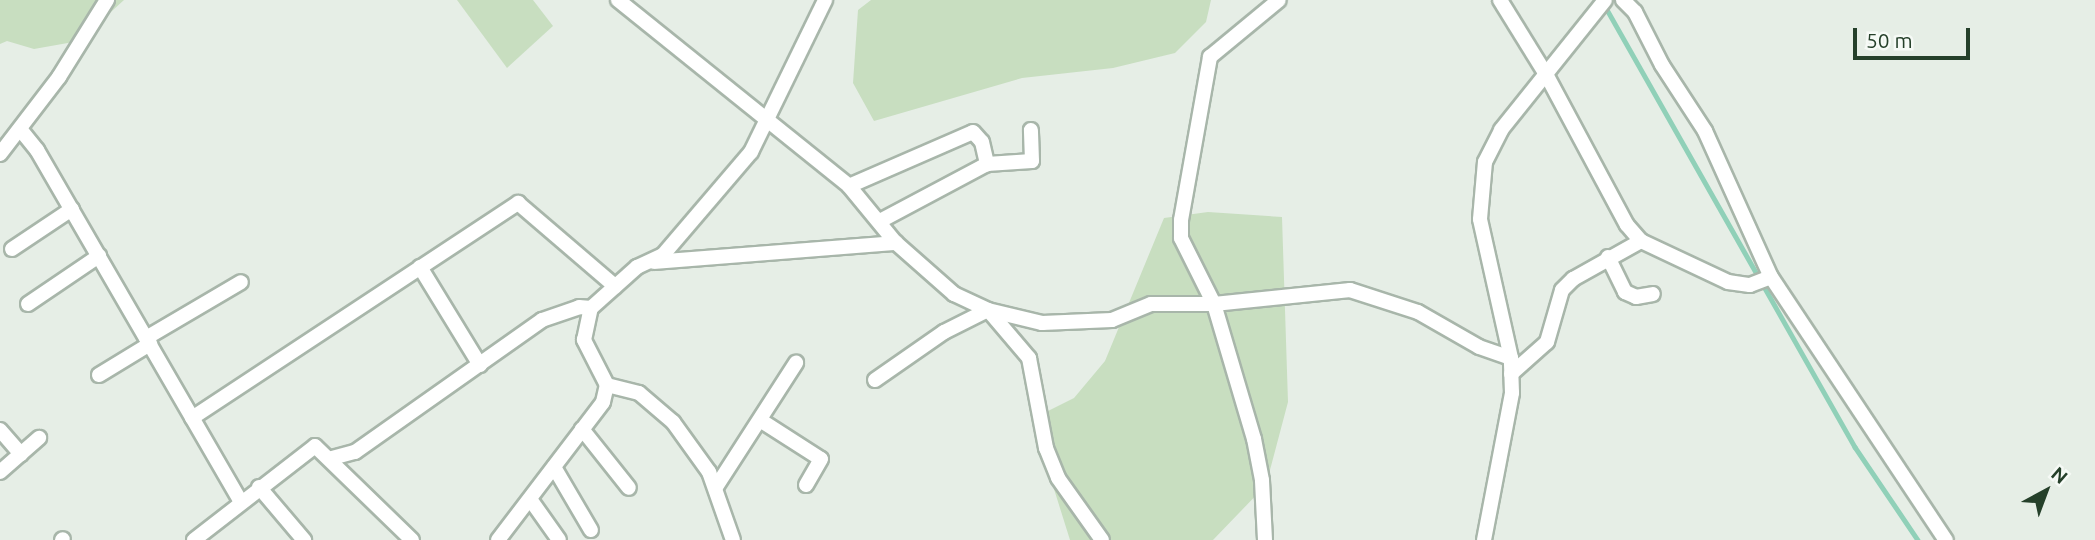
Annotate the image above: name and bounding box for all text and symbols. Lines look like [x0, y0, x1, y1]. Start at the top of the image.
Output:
scale bar [1857, 14, 1974, 58]
text: 50 m [1866, 28, 1913, 52]
north arrow [2011, 456, 2081, 526]
text: N [2047, 462, 2072, 488]

